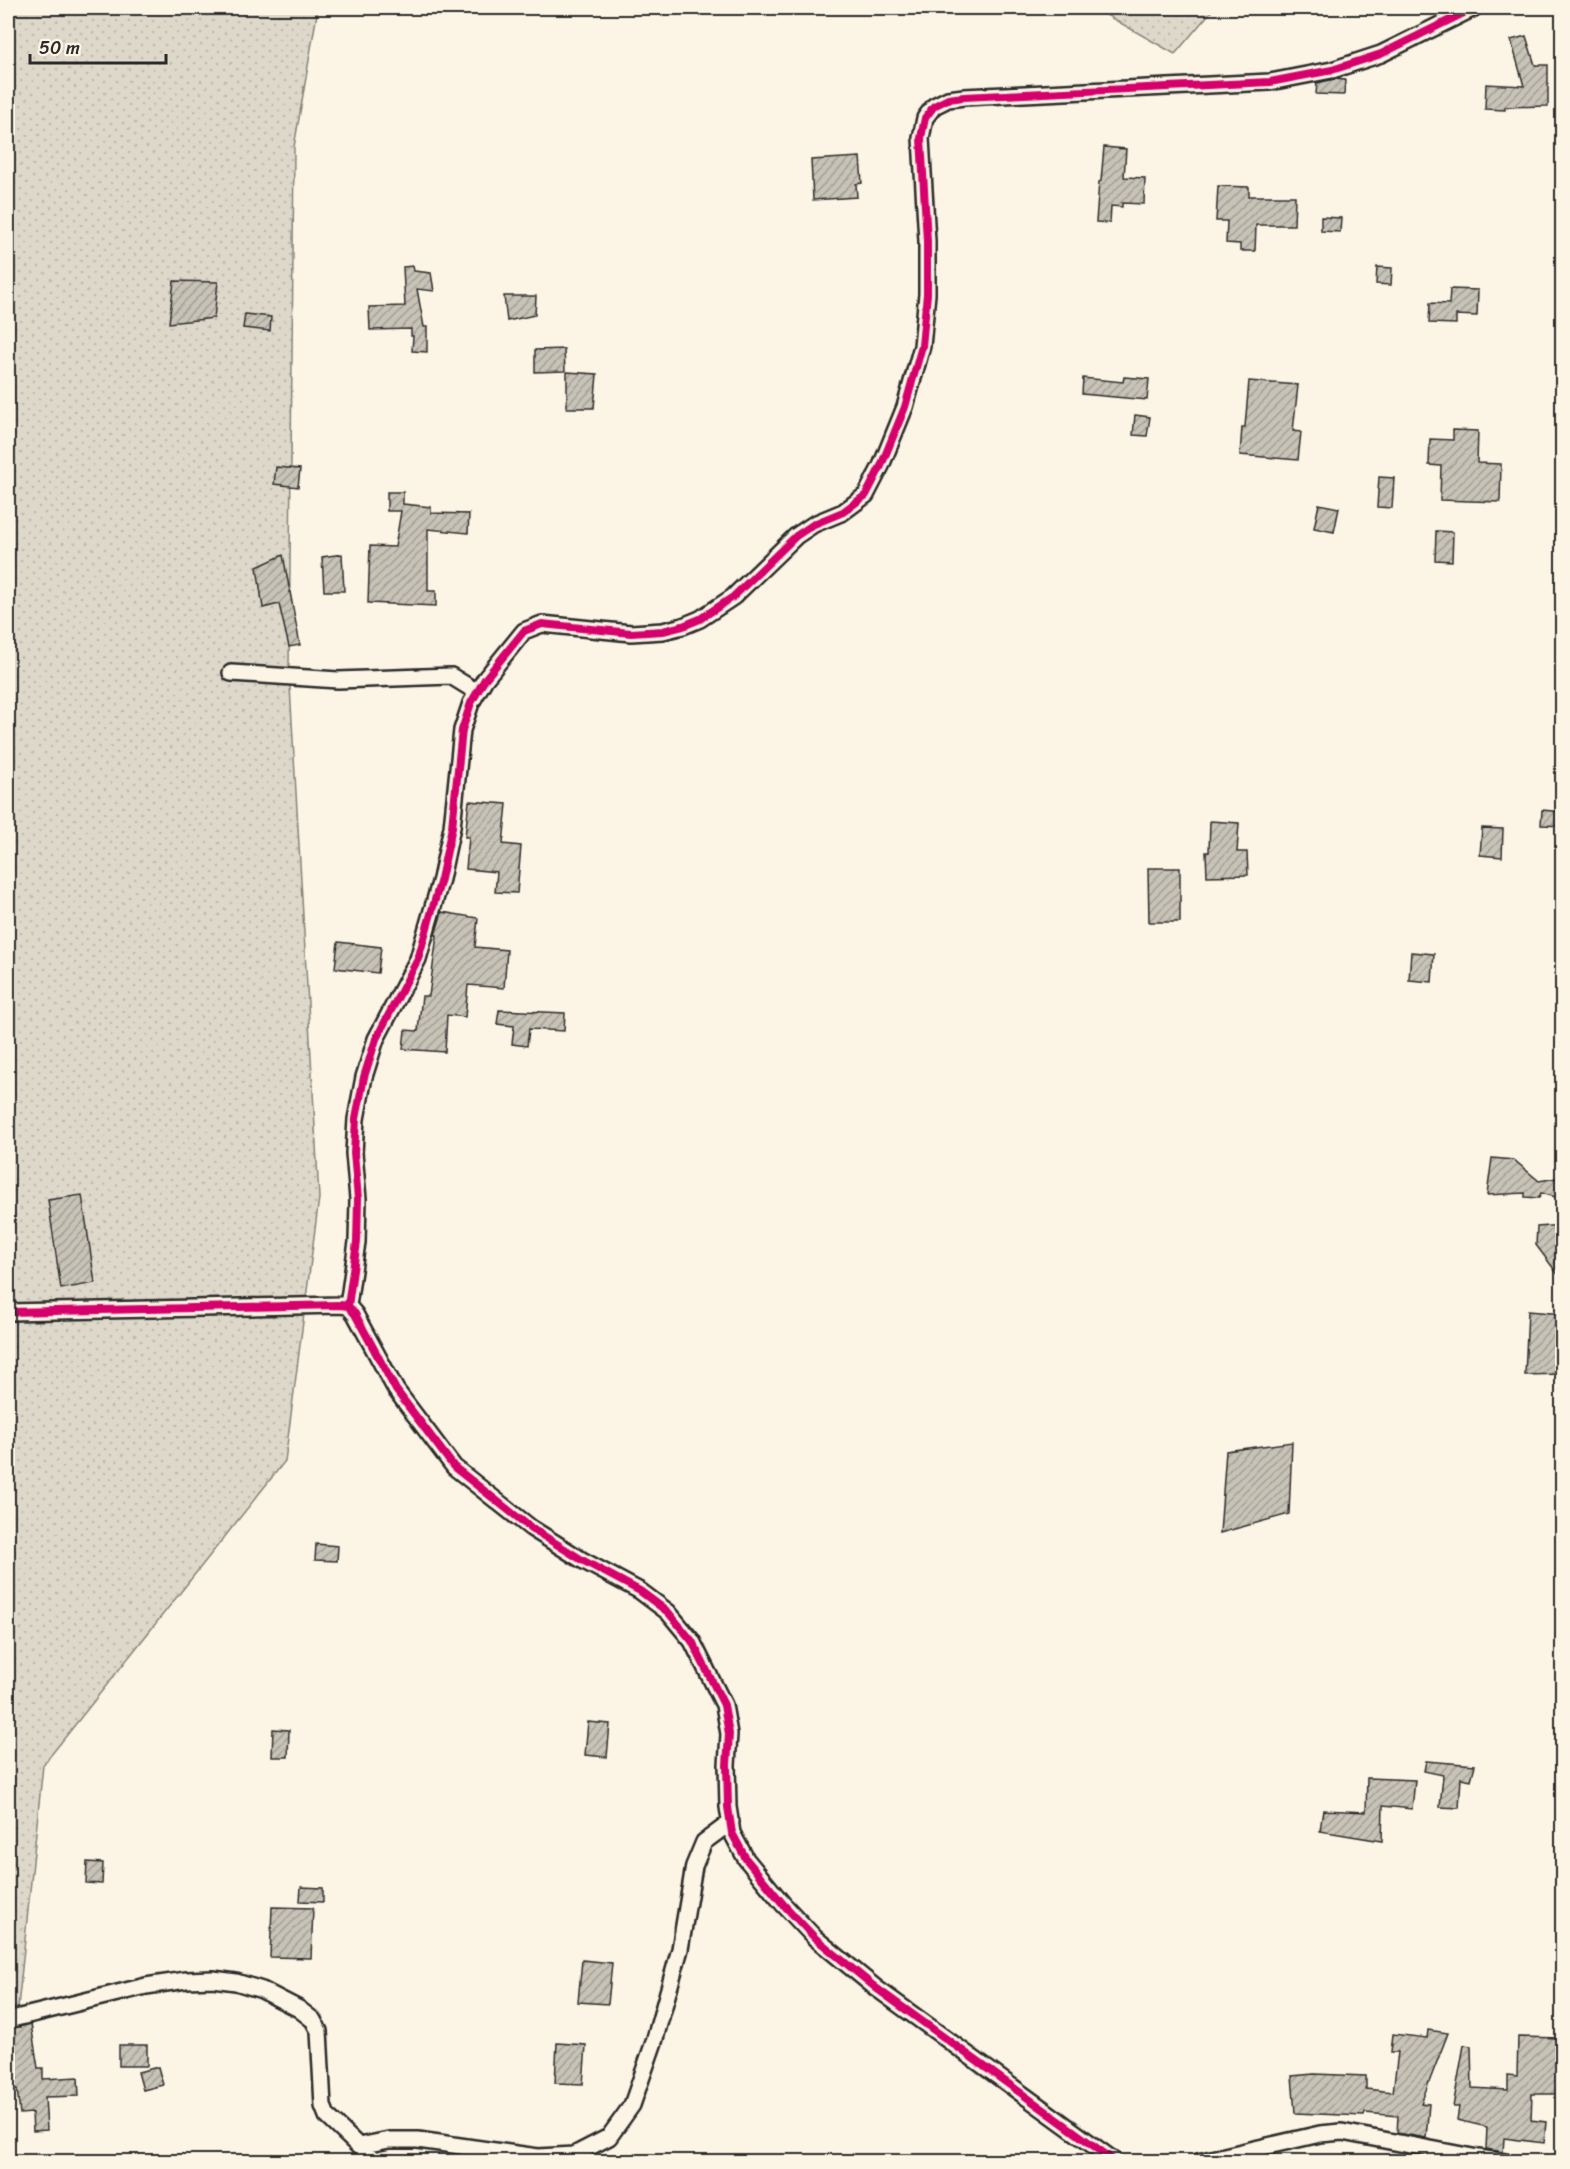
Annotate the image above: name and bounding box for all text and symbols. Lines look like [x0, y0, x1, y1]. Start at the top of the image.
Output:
scale bar [30, 27, 166, 65]
text: 50 m [39, 32, 80, 64]

